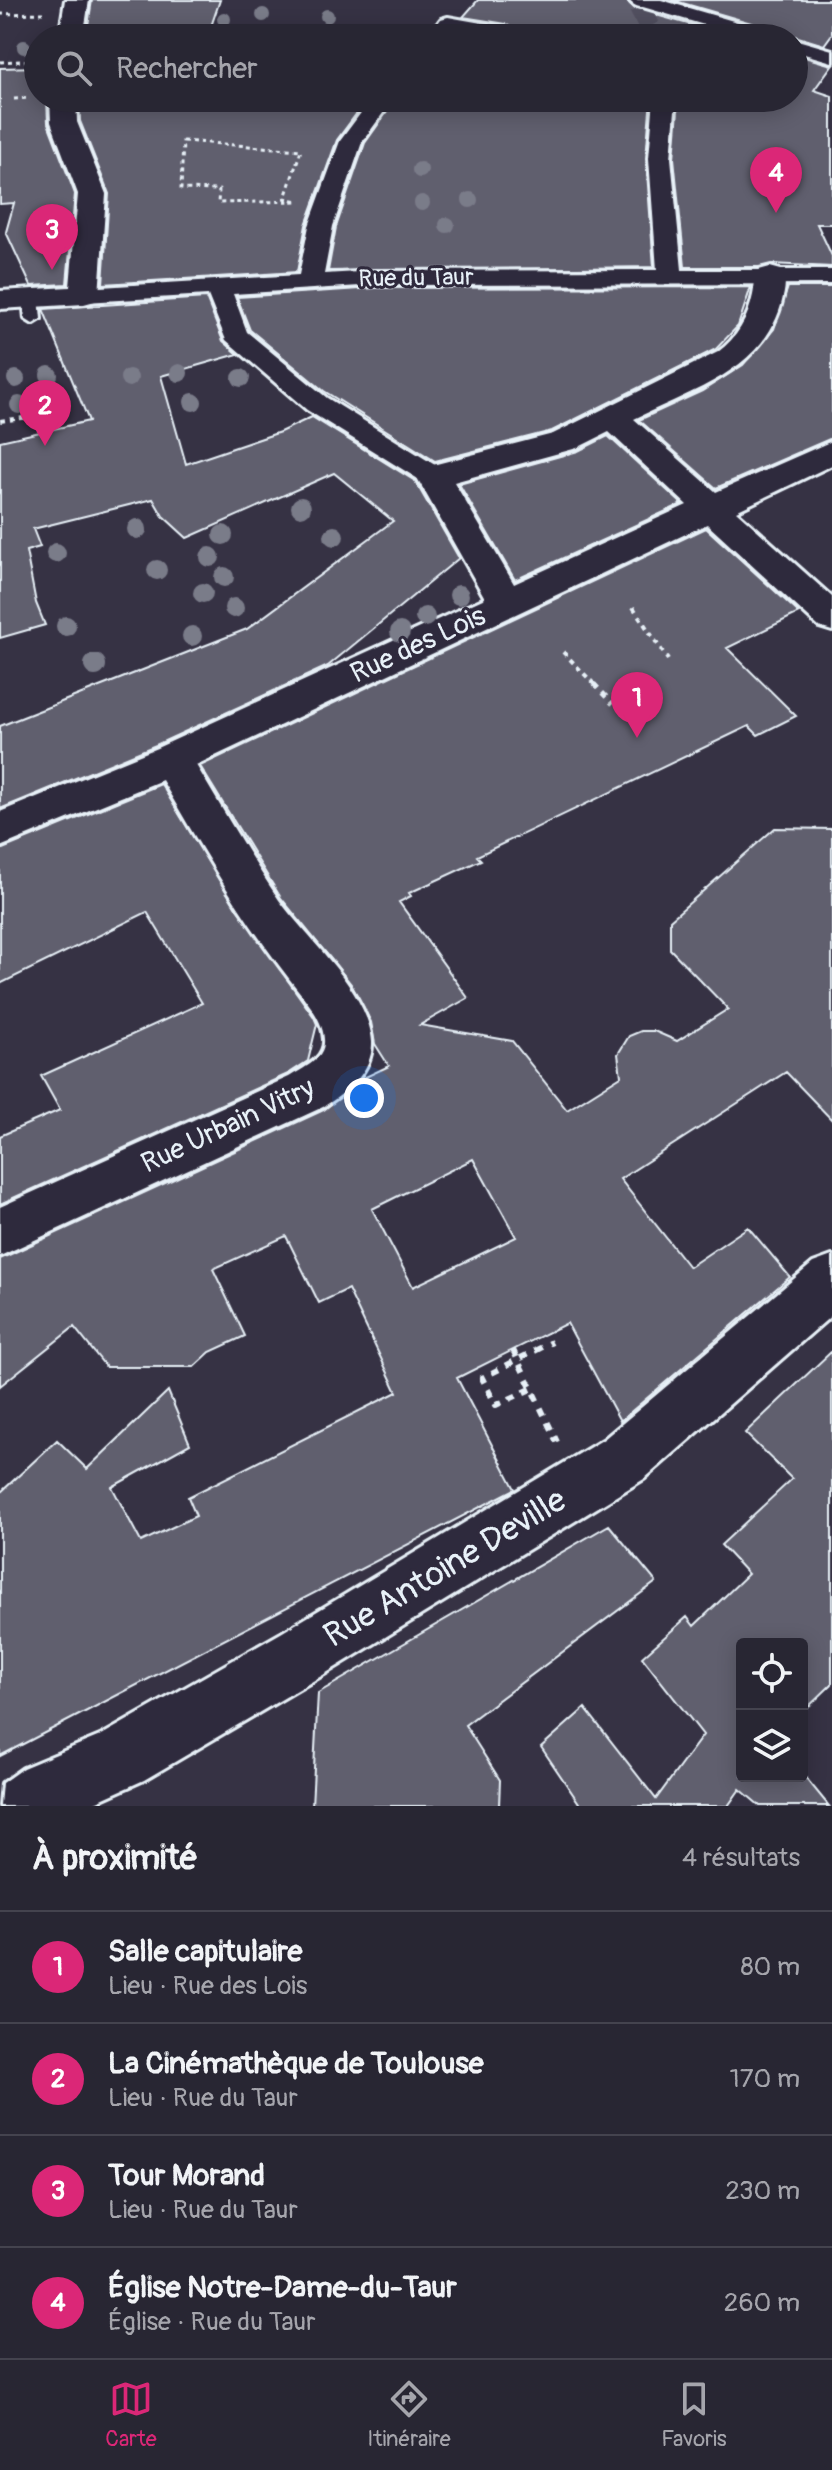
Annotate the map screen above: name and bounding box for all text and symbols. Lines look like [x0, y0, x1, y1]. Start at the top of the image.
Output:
search box [24, 24, 808, 112]
icon: search [52, 46, 96, 90]
text: Rechercher [116, 50, 258, 87]
pin: 4 [750, 147, 802, 213]
pin: 3 [26, 204, 78, 270]
street label: Rue du Taur [358, 262, 474, 294]
pin: 2 [19, 380, 71, 446]
street label: Rue des Lois [345, 598, 491, 691]
pin: 1 [611, 672, 663, 738]
street label: Rue Urbain Vitry [136, 1071, 320, 1181]
your location [344, 1078, 384, 1118]
street label: Rue Antoine Deville [316, 1479, 574, 1657]
map controls [736, 1638, 808, 1782]
button: locate [736, 1638, 808, 1710]
button: layers [736, 1710, 808, 1782]
text: À proximité [32, 1837, 198, 1880]
text: 4 résultats [682, 1842, 800, 1874]
text: Salle capitulaire [108, 1933, 302, 1970]
text: 1 [53, 1951, 63, 1983]
text: 80 m [740, 1951, 800, 1983]
text: Lieu · Rue des Lois [108, 1970, 307, 2002]
text: La Cinémathèque de Toulouse [108, 2045, 483, 2082]
text: 2 [51, 2063, 65, 2095]
text: 170 m [730, 2063, 800, 2095]
text: Lieu · Rue du Taur [108, 2082, 298, 2114]
text: Tour Morand [108, 2157, 265, 2194]
text: 3 [51, 2175, 65, 2207]
text: 230 m [725, 2175, 800, 2207]
text: Lieu · Rue du Taur [108, 2194, 298, 2226]
text: Église Notre-Dame-du-Taur [108, 2269, 457, 2306]
text: 4 [50, 2287, 66, 2319]
text: 260 m [724, 2287, 800, 2319]
text: Église · Rue du Taur [108, 2306, 315, 2338]
tab: Carte [105, 2377, 157, 2453]
tab: Itinéraire [367, 2377, 451, 2453]
tab: Favoris [661, 2377, 727, 2453]

